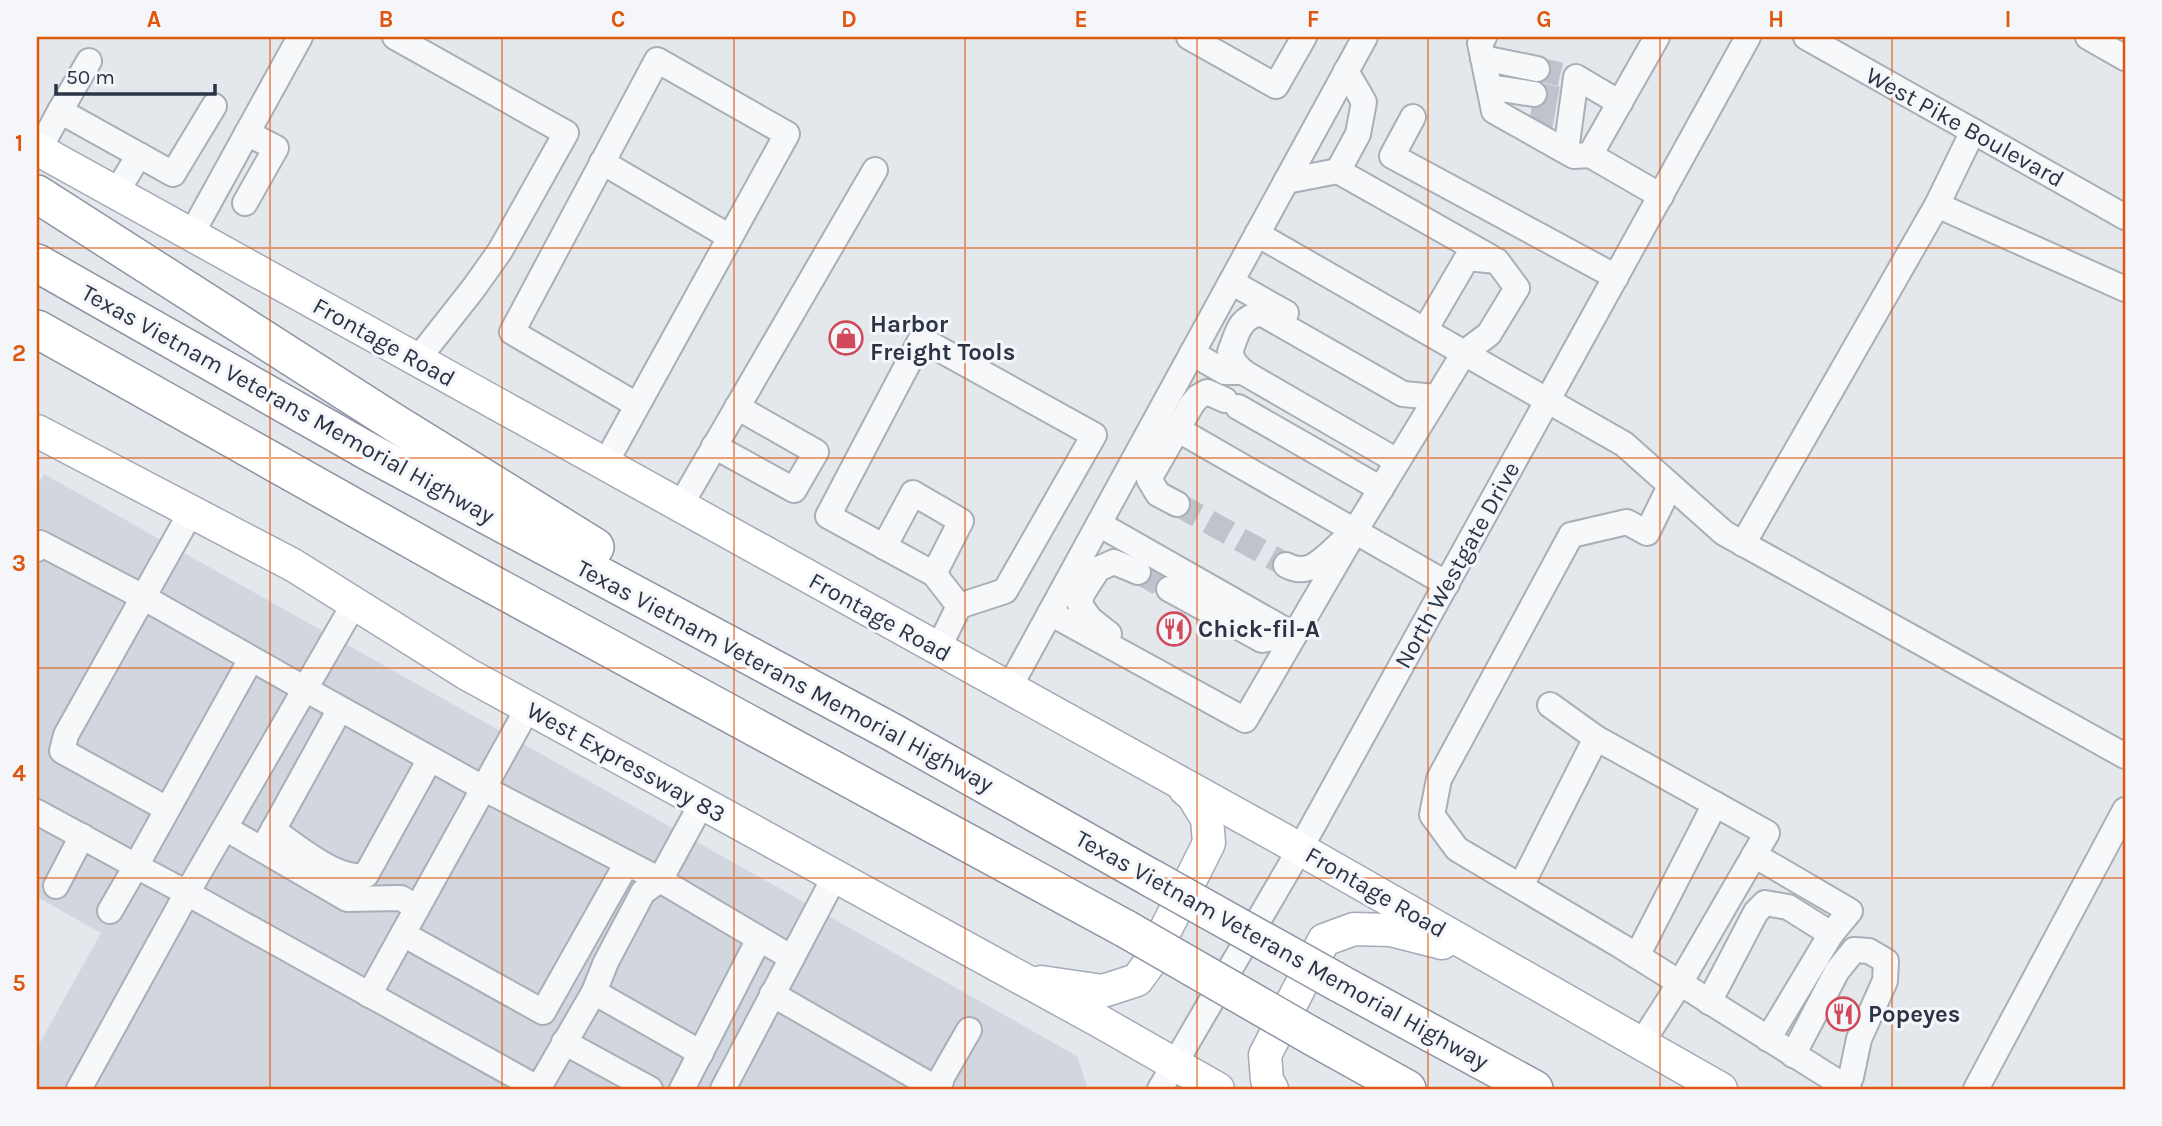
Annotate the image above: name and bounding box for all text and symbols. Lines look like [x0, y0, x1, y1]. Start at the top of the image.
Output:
text: A [147, 6, 161, 33]
text: B [379, 6, 393, 33]
text: C [611, 6, 625, 33]
text: D [841, 6, 857, 33]
text: E [1074, 6, 1088, 33]
text: F [1307, 6, 1319, 33]
text: G [1536, 6, 1552, 33]
text: H [1768, 6, 1784, 33]
text: I [2004, 6, 2012, 33]
scale bar [56, 52, 215, 96]
street label: West Pike Boulevard [1861, 61, 2069, 193]
text: 50 m [66, 65, 115, 89]
text: 1 [15, 130, 23, 157]
street label: Texas Vietnam Veterans Memorial Highway [77, 278, 499, 530]
street label: Frontage Road [308, 291, 460, 393]
place label: Harbor Freight Tools [870, 310, 1015, 366]
shop icon: Harbor Freight Tools [827, 319, 865, 357]
text: 2 [12, 340, 26, 367]
street label: North Westgate Drive [1389, 457, 1525, 673]
text: 3 [12, 550, 26, 577]
street label: Texas Vietnam Veterans Memorial Highway [572, 554, 998, 798]
street label: Frontage Road [804, 566, 956, 668]
restaurant icon: Chick-fil-A [1155, 610, 1193, 648]
place label: Chick-fil-A [1198, 615, 1320, 643]
street label: West Expressway 83 [522, 696, 730, 828]
text: 4 [12, 760, 26, 787]
street label: Texas Vietnam Veterans Memorial Highway [1071, 824, 1493, 1076]
street label: Frontage Road [1301, 840, 1451, 944]
text: 5 [12, 970, 26, 997]
restaurant icon: Popeyes [1824, 995, 1862, 1033]
place label: Popeyes [1868, 1000, 1960, 1028]

